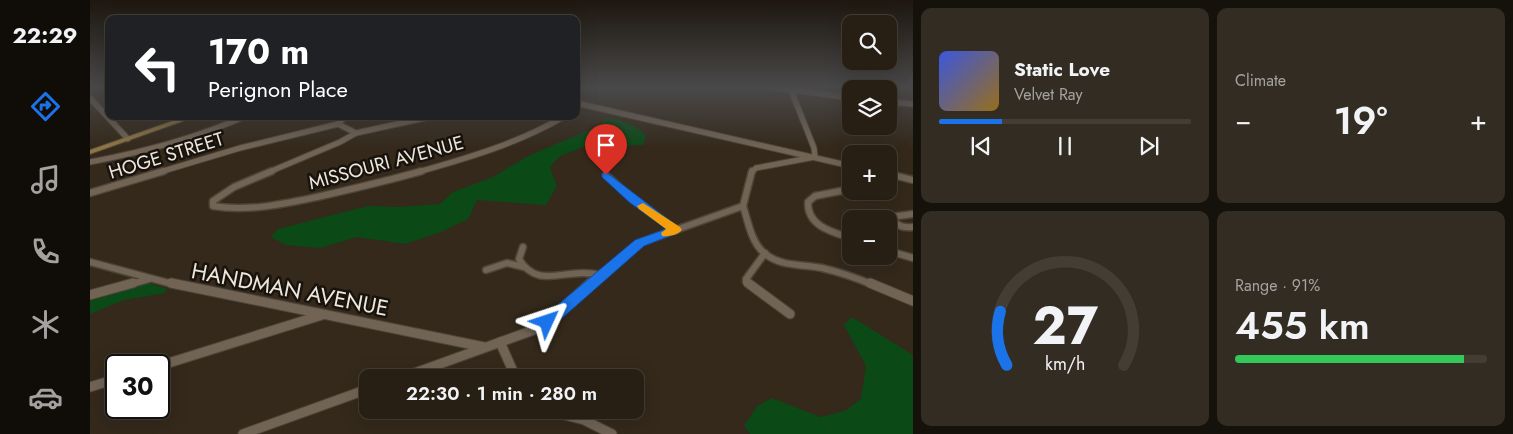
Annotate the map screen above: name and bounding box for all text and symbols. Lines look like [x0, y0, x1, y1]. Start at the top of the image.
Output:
map controls [842, 15, 897, 265]
button: search [842, 15, 897, 70]
text: 22:29 [12, 19, 78, 51]
text: 170 m [208, 27, 309, 77]
icon: left [125, 35, 190, 100]
text: Static Love [1014, 56, 1110, 83]
text: Climate [1235, 69, 1286, 92]
text: Perignon Place [208, 73, 348, 105]
button: layers [842, 80, 897, 135]
text: Velvet Ray [1014, 83, 1083, 106]
icon: directions [28, 89, 63, 124]
text: 19° [1334, 93, 1388, 148]
text: − [1235, 100, 1252, 141]
text: + [1470, 100, 1487, 141]
pin [585, 124, 627, 175]
street label: HOGE STREET [105, 125, 227, 186]
street label: MISSOURI AVENUE [306, 129, 467, 196]
icon: arrive [592, 131, 620, 159]
icon: previous [967, 132, 995, 160]
icon: pause [1051, 132, 1079, 160]
icon: next [1135, 132, 1163, 160]
button: + [842, 145, 897, 200]
icon: music [28, 162, 63, 197]
button: − [842, 210, 897, 265]
icon: phone [28, 234, 63, 269]
street label: HANDMAN AVENUE [189, 254, 391, 324]
text: Range · 91% [1235, 274, 1320, 297]
text: 27 [1032, 288, 1098, 364]
position arrow [520, 295, 572, 347]
text: 455 km [1235, 298, 1370, 353]
icon: climate [28, 307, 63, 342]
text: km/h [1045, 351, 1085, 377]
speed limit sign: 30 [105, 354, 170, 419]
icon: car [28, 380, 63, 415]
text: 22:30 · 1 min · 280 m [406, 380, 597, 407]

